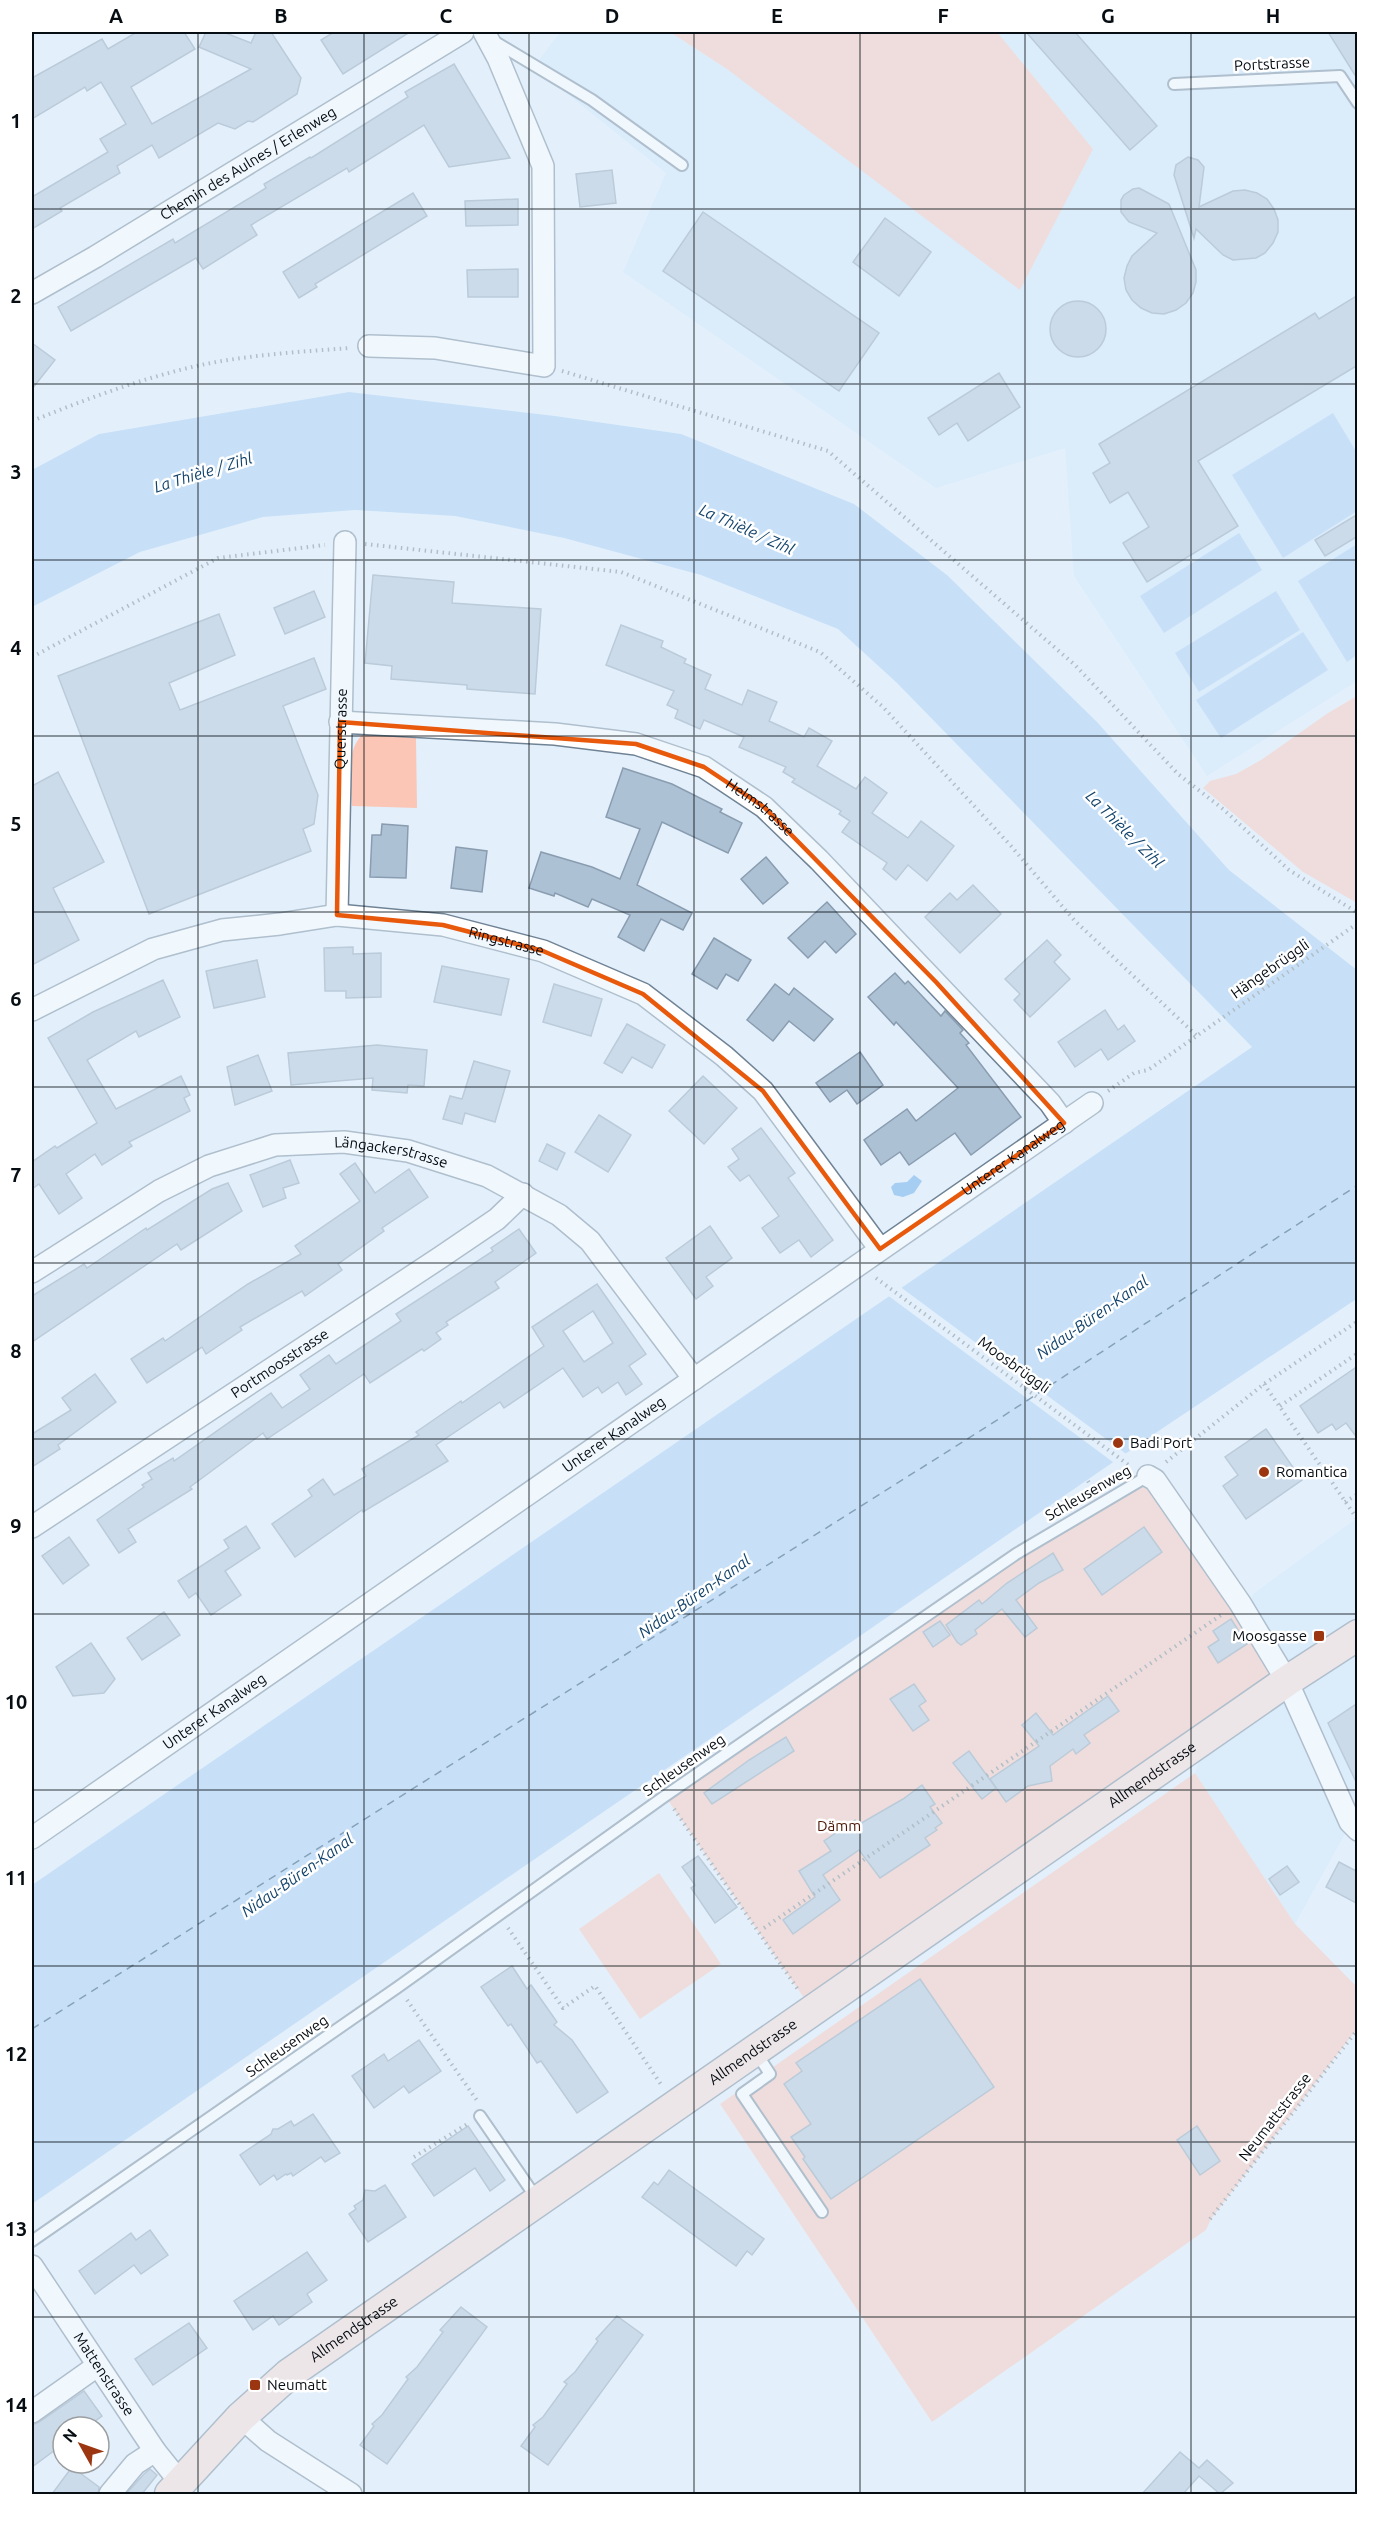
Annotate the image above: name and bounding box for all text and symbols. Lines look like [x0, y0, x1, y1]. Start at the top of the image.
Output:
text: A [109, 4, 123, 27]
text: B [274, 4, 288, 27]
text: C [440, 4, 453, 27]
text: D [605, 4, 619, 27]
text: E [771, 4, 783, 27]
text: F [937, 4, 949, 27]
text: G [1101, 4, 1115, 27]
text: H [1266, 4, 1280, 27]
street label: Portstrasse [1233, 53, 1310, 74]
street label: Chemin des Aulnes / Erlenweg [157, 103, 339, 223]
text: 1 [10, 109, 22, 132]
text: 2 [10, 284, 22, 307]
water label: La Thièle / Zihl [152, 448, 255, 496]
text: 3 [10, 460, 22, 483]
water label: La Thièle / Zihl [697, 500, 798, 558]
text: 4 [10, 636, 22, 659]
street label: Querstrasse [331, 688, 350, 770]
street label: Helmstrasse [723, 775, 798, 840]
water label: La Thièle / Zihl [1083, 787, 1168, 872]
text: 5 [10, 812, 22, 835]
street label: Ringstrasse [467, 923, 546, 959]
street label: Hängebrüggli [1227, 935, 1312, 1002]
text: 6 [10, 987, 22, 1010]
street label: Unterer Kanalweg [958, 1116, 1068, 1199]
street label: Längackerstrasse [334, 1133, 450, 1171]
text: 7 [10, 1163, 22, 1186]
water label: Nidau-Büren-Kanal [1033, 1271, 1152, 1362]
street label: Portmoosstrasse [228, 1325, 332, 1401]
street label: Moosbrüggli [975, 1333, 1054, 1396]
text: 8 [10, 1339, 22, 1362]
street label: Unterer Kanalweg [559, 1393, 668, 1476]
place label: Badi Port [1130, 1434, 1192, 1451]
marker: Badi Port [1111, 1436, 1125, 1450]
street label: Schleusenweg [1042, 1461, 1134, 1524]
place label: Romantica [1276, 1463, 1348, 1480]
marker: Romantica [1257, 1465, 1271, 1479]
text: 9 [10, 1514, 22, 1537]
water label: Nidau-Büren-Kanal [635, 1550, 754, 1641]
place label: Moosgasse [1232, 1627, 1307, 1644]
marker: Moosgasse [1312, 1629, 1326, 1643]
street label: Unterer Kanalweg [159, 1669, 269, 1753]
text: 10 [5, 1690, 27, 1713]
street label: Schleusenweg [639, 1730, 728, 1799]
street label: Allmendstrasse [1105, 1738, 1199, 1811]
park label: Dämm [817, 1817, 861, 1834]
water label: Nidau-Büren-Kanal [238, 1829, 357, 1920]
text: 11 [5, 1866, 27, 1889]
street label: Schleusenweg [242, 2011, 331, 2080]
street label: Allmendstrasse [705, 2015, 800, 2088]
text: 12 [5, 2042, 27, 2065]
street label: Neumattstrasse [1235, 2069, 1314, 2164]
text: 13 [5, 2217, 27, 2240]
street label: Allmendstrasse [306, 2292, 401, 2365]
street label: Mattenstrasse [71, 2329, 138, 2419]
place label: Neumatt [267, 2376, 327, 2393]
marker: Neumatt [248, 2378, 262, 2392]
text: 14 [5, 2393, 27, 2416]
north arrow [51, 2415, 111, 2475]
text: N [59, 2425, 80, 2446]

